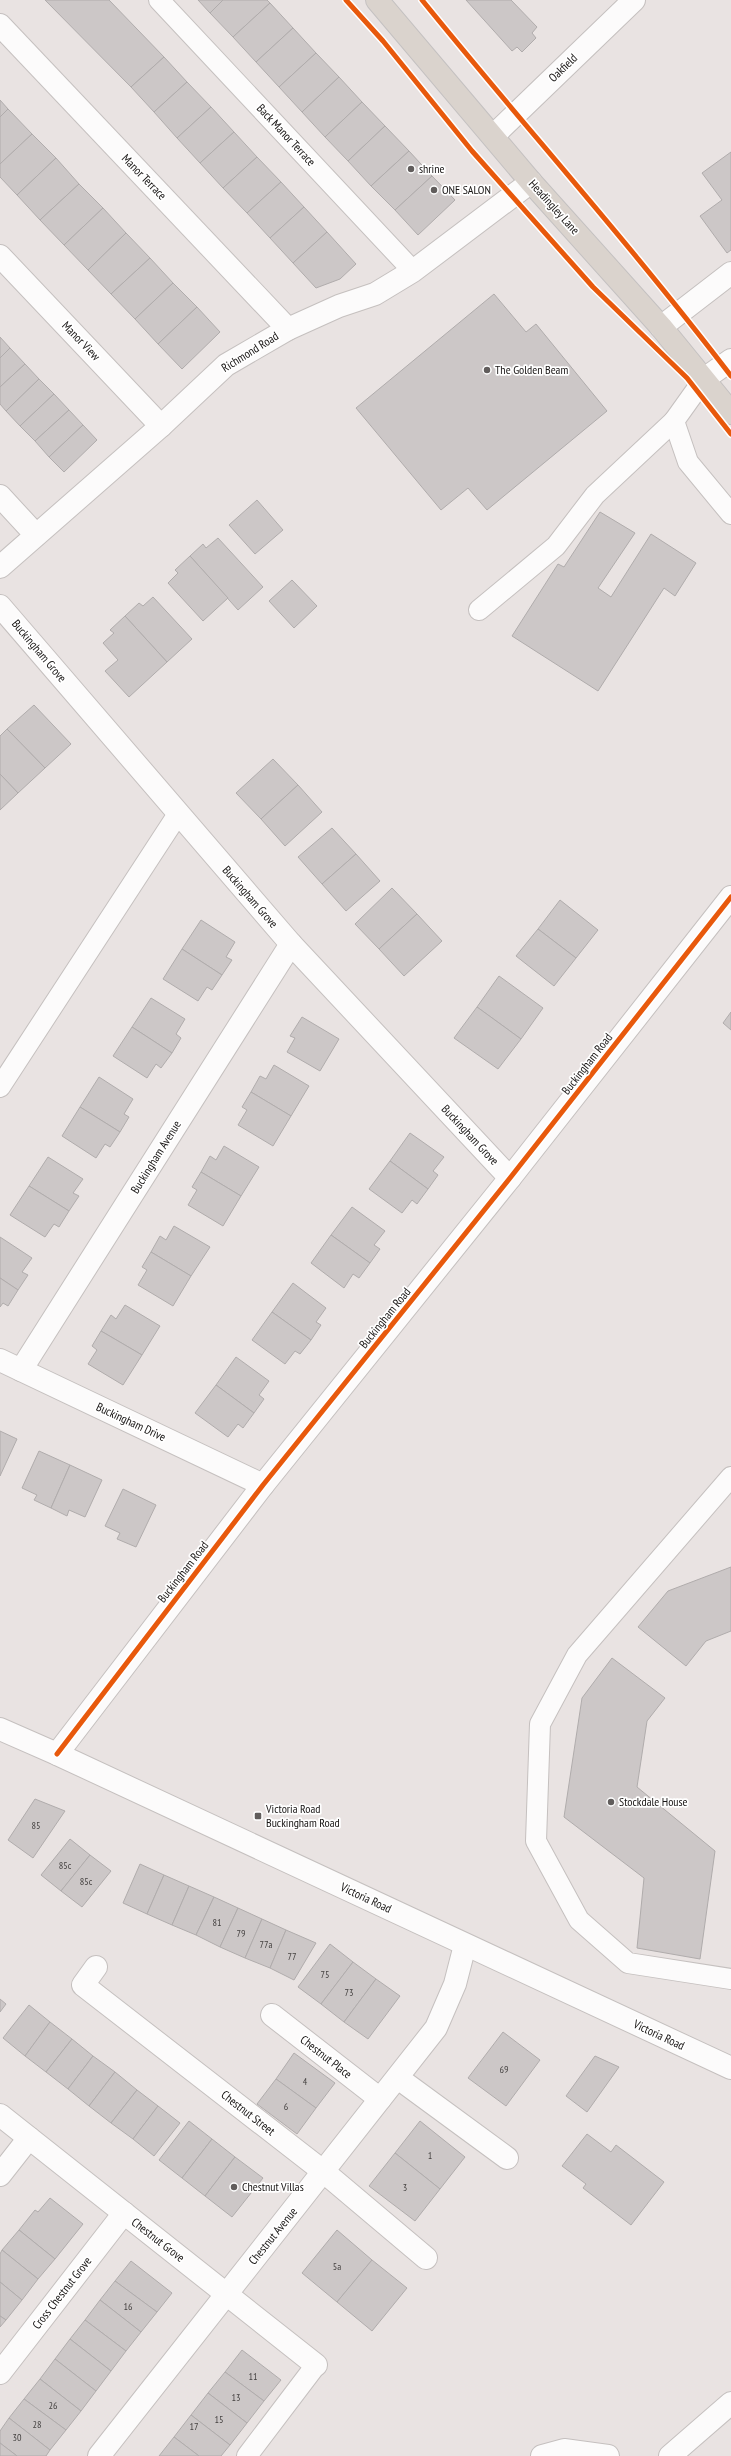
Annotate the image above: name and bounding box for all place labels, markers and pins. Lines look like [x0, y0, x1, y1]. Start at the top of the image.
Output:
place label: shrine [419, 161, 444, 176]
marker: shrine [406, 164, 416, 174]
place label: ONE SALON [442, 182, 491, 197]
marker: ONE SALON [429, 185, 439, 195]
place label: The Golden Beam [495, 362, 568, 377]
marker: The Golden Beam [482, 365, 492, 375]
place label: Stockdale House [619, 1794, 688, 1809]
marker: Stockdale House [606, 1797, 616, 1807]
place label: Victoria Road Buckingham Road [265, 1801, 340, 1830]
marker: Victoria Road Buckingham Road [253, 1811, 263, 1821]
place label: Chestnut Villas [242, 2179, 304, 2194]
marker: Chestnut Villas [229, 2182, 239, 2192]

